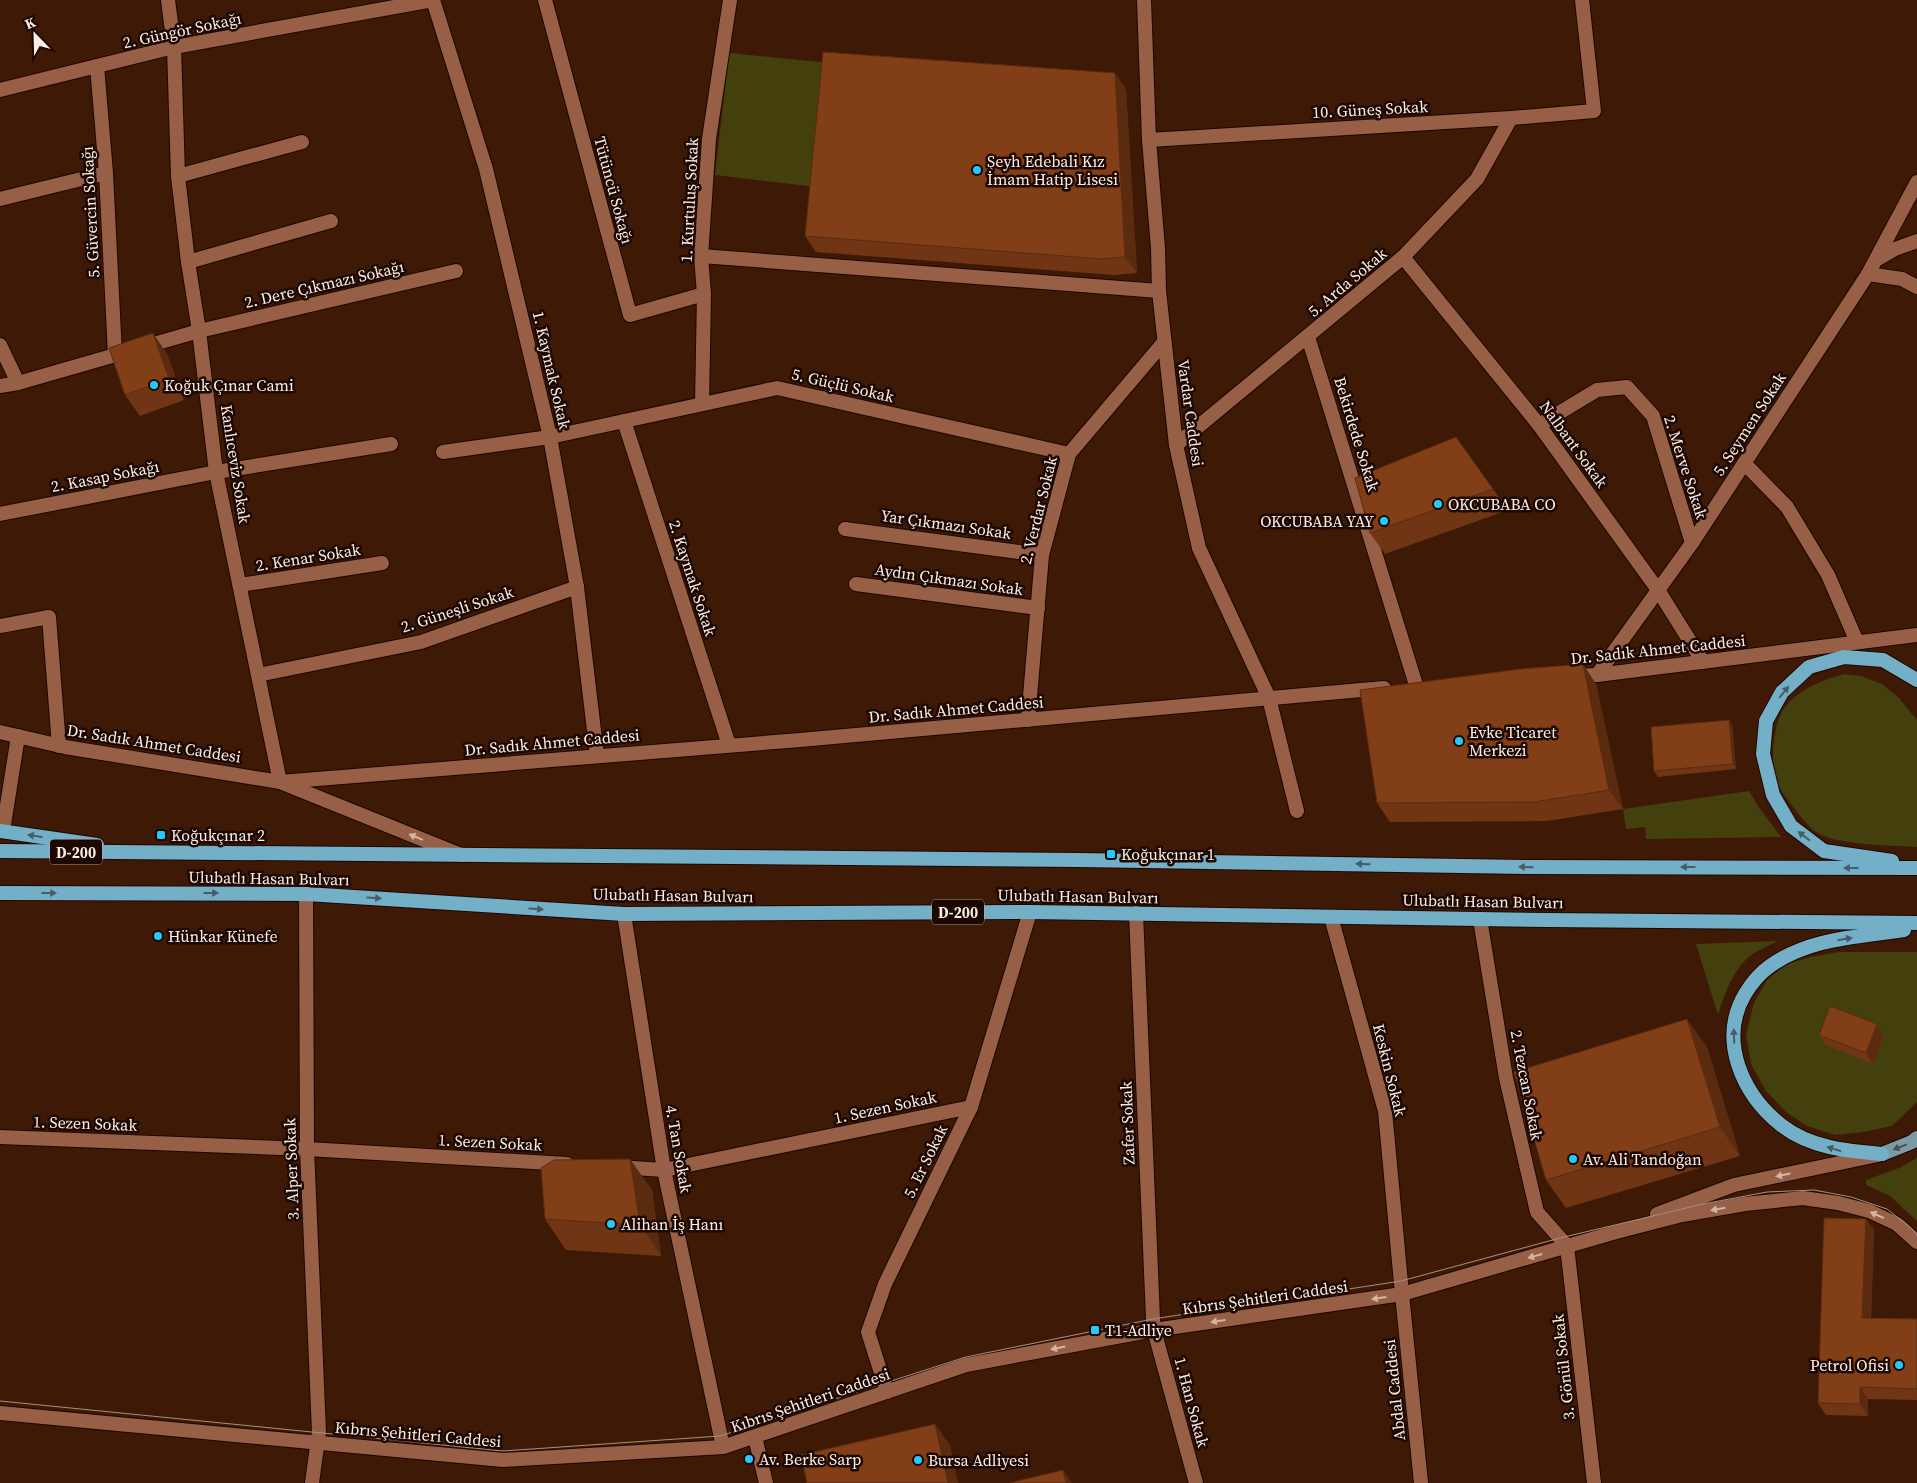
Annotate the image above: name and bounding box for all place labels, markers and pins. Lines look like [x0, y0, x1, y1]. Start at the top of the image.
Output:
place label: Şeyh Edebali Kız İmam Hatip Lisesi [987, 150, 1118, 190]
marker: Şeyh Edebali Kız İmam Hatip Lisesi [971, 164, 983, 176]
place label: Koğuk Çınar Cami [164, 374, 294, 396]
marker: Koğuk Çınar Cami [148, 379, 160, 391]
place label: OKCUBABA CO [1448, 493, 1556, 515]
marker: OKCUBABA CO [1432, 498, 1444, 510]
place label: OKCUBABA YAY [1260, 510, 1374, 532]
marker: OKCUBABA YAY [1378, 515, 1390, 527]
place label: Evke Ticaret Merkezi [1469, 721, 1557, 761]
marker: Evke Ticaret Merkezi [1453, 735, 1465, 747]
place label: Koğukçınar 2 [171, 824, 265, 846]
marker: Koğukçınar 2 [155, 829, 167, 841]
place label: Koğukçınar 1 [1121, 843, 1215, 865]
marker: Koğukçınar 1 [1105, 848, 1117, 860]
place label: Hünkar Künefe [168, 925, 278, 947]
marker: Hünkar Künefe [152, 930, 164, 942]
place label: Av. Ali Tandoğan [1583, 1148, 1702, 1170]
marker: Av. Ali Tandoğan [1567, 1153, 1579, 1165]
place label: Alihan İş Hanı [621, 1213, 724, 1235]
marker: Alihan İş Hanı [605, 1218, 617, 1230]
place label: T1-Adliye [1105, 1319, 1172, 1341]
marker: T1-Adliye [1089, 1324, 1101, 1336]
place label: Petrol Ofisi [1810, 1354, 1889, 1376]
marker: Petrol Ofisi [1893, 1359, 1905, 1371]
place label: Av. Berke Sarp [759, 1448, 861, 1470]
place label: Bursa Adliyesi [928, 1449, 1029, 1471]
marker: Av. Berke Sarp [743, 1453, 755, 1465]
marker: Bursa Adliyesi [912, 1454, 924, 1466]

